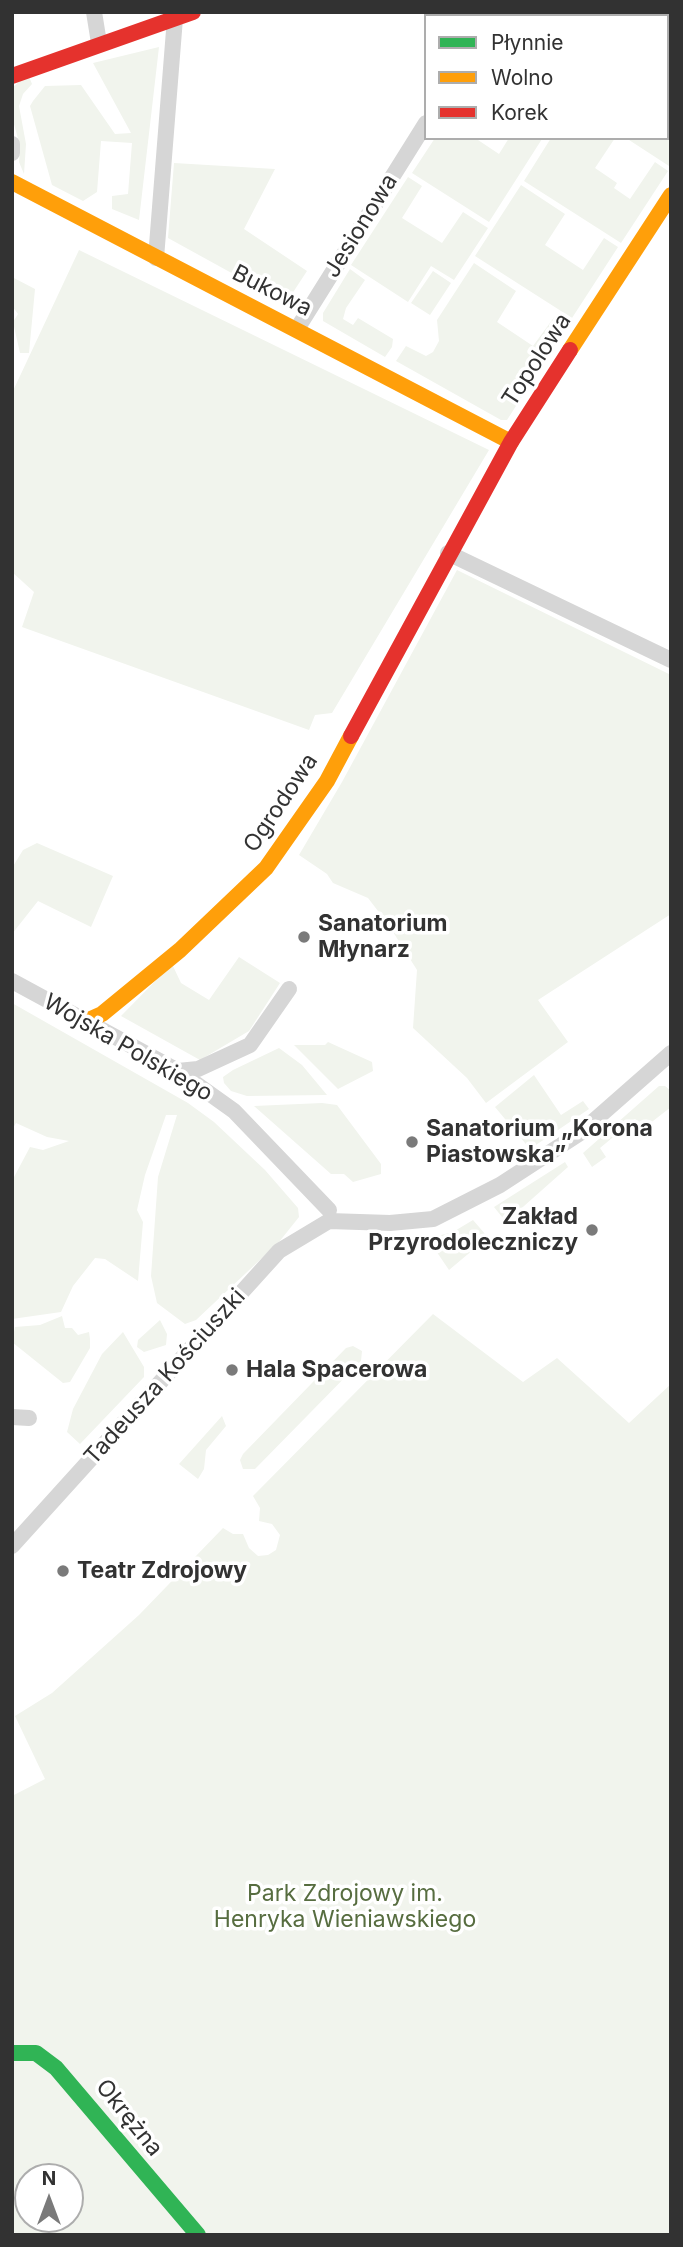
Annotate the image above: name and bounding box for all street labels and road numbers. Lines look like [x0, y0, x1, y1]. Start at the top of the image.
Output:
street label: Jesionowa [318, 169, 404, 283]
street label: Bukowa [227, 259, 317, 323]
street label: Topolowa [497, 308, 577, 412]
street label: Ogrodowa [238, 748, 324, 858]
street label: Wojska Polskiego [39, 988, 217, 1108]
street label: Tadeusza Kościuszki [79, 1283, 251, 1471]
street label: Okrężna [90, 2074, 168, 2162]

